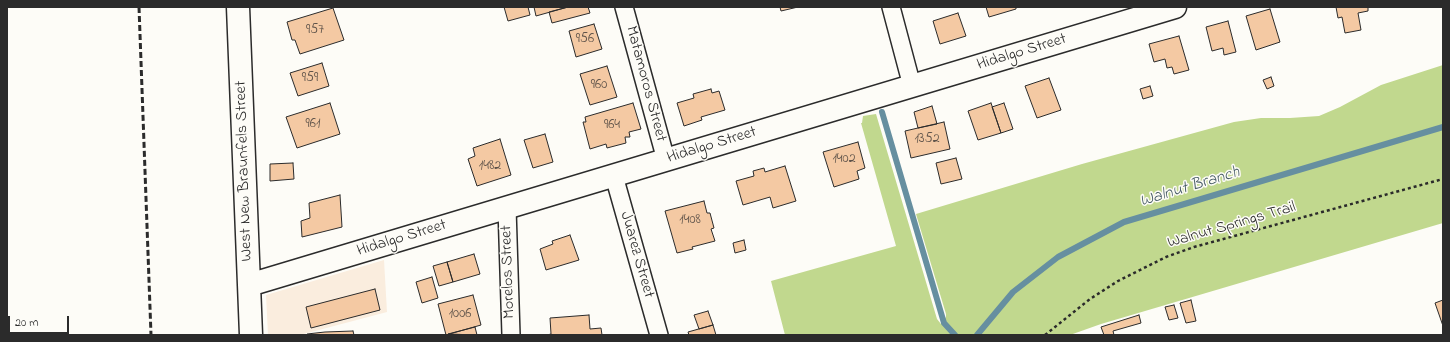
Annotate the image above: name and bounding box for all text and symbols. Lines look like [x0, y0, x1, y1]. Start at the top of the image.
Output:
house number: 957 [306, 23, 324, 39]
street label: Matamoros Street [620, 24, 670, 144]
street label: Hidalgo Street [975, 30, 1069, 76]
house number: 956 [576, 32, 594, 48]
house number: 959 [302, 71, 318, 87]
house number: 960 [591, 78, 607, 94]
street label: West New Braunfels Street [232, 80, 258, 262]
house number: 961 [306, 117, 320, 133]
house number: 964 [604, 118, 620, 134]
street label: Hidalgo Street [665, 123, 759, 169]
house number: 1352 [914, 132, 940, 148]
house number: 1402 [832, 152, 856, 168]
house number: 1482 [479, 159, 501, 175]
water label: Walnut Branch [1138, 163, 1242, 213]
street label: Walnut Springs Trail [1166, 199, 1298, 253]
street label: Juarez Street [615, 210, 657, 300]
house number: 1408 [679, 213, 701, 229]
street label: Hidalgo Street [355, 216, 449, 262]
street label: Morelos Street [498, 225, 520, 319]
house number: 1006 [449, 307, 471, 323]
scale bar [10, 308, 71, 334]
text: 20 m [15, 314, 38, 332]

